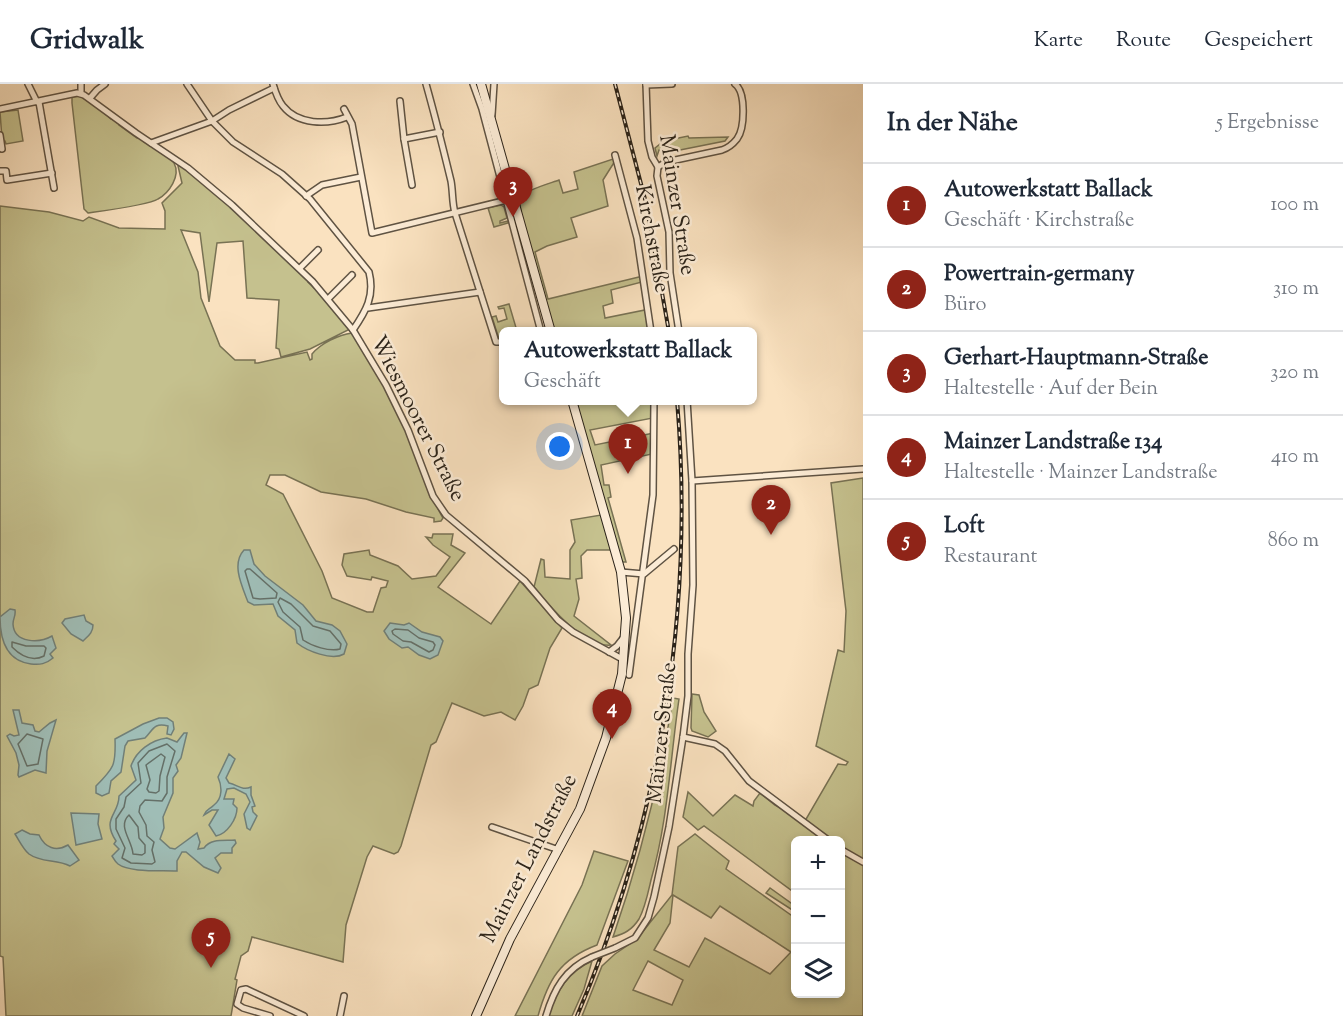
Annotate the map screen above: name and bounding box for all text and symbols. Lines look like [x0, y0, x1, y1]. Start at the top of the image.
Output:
text: Gridwalk [30, 21, 144, 61]
text: Karte [1034, 26, 1083, 56]
text: Route [1116, 26, 1171, 56]
text: Gespeichert [1204, 26, 1313, 56]
text: In der Nähe [887, 105, 1018, 142]
text: 5 Ergebnisse [1216, 109, 1319, 138]
street label: Mainzer Straße [649, 132, 703, 278]
pin: 3 [494, 168, 532, 217]
text: Autowerkstatt Ballack [944, 175, 1153, 207]
street label: Kirchstraße [625, 182, 677, 296]
text: 1 [903, 191, 910, 220]
text: 100 m [1270, 191, 1319, 220]
text: Geschäft · Kirchstraße [944, 207, 1134, 236]
text: Powertrain-germany [944, 259, 1134, 291]
text: 2 [902, 275, 911, 304]
text: 310 m [1273, 275, 1319, 304]
text: Büro [944, 291, 987, 320]
popup [499, 327, 757, 405]
street label: Wiesmoorer Straße [361, 330, 473, 508]
text: Autowerkstatt Ballack [524, 336, 732, 368]
text: Gerhart-Hauptmann-Straße [944, 343, 1208, 375]
text: 3 [902, 359, 911, 388]
text: 320 m [1270, 359, 1319, 388]
text: Geschäft [524, 368, 601, 397]
text: Haltestelle · Auf der Bein [944, 375, 1158, 404]
pin: 1 [608, 424, 648, 474]
text: Mainzer Landstraße 134 [944, 427, 1162, 459]
your location [545, 432, 574, 461]
text: 4 [901, 443, 912, 472]
text: 410 m [1271, 443, 1319, 472]
text: Haltestelle · Mainzer Landstraße [944, 459, 1218, 488]
pin: 2 [752, 486, 790, 535]
text: Loft [944, 511, 984, 543]
text: 5 [903, 527, 910, 556]
text: 860 m [1268, 527, 1319, 556]
text: Restaurant [944, 543, 1037, 572]
street label: Mainzer Straße [640, 661, 686, 805]
pin: 4 [592, 690, 632, 739]
street label: Mainzer Landstraße [473, 769, 587, 949]
map controls [791, 836, 845, 998]
button: + [791, 836, 845, 890]
button: − [791, 890, 845, 944]
pin: 5 [192, 918, 230, 968]
button: layers [791, 944, 845, 998]

